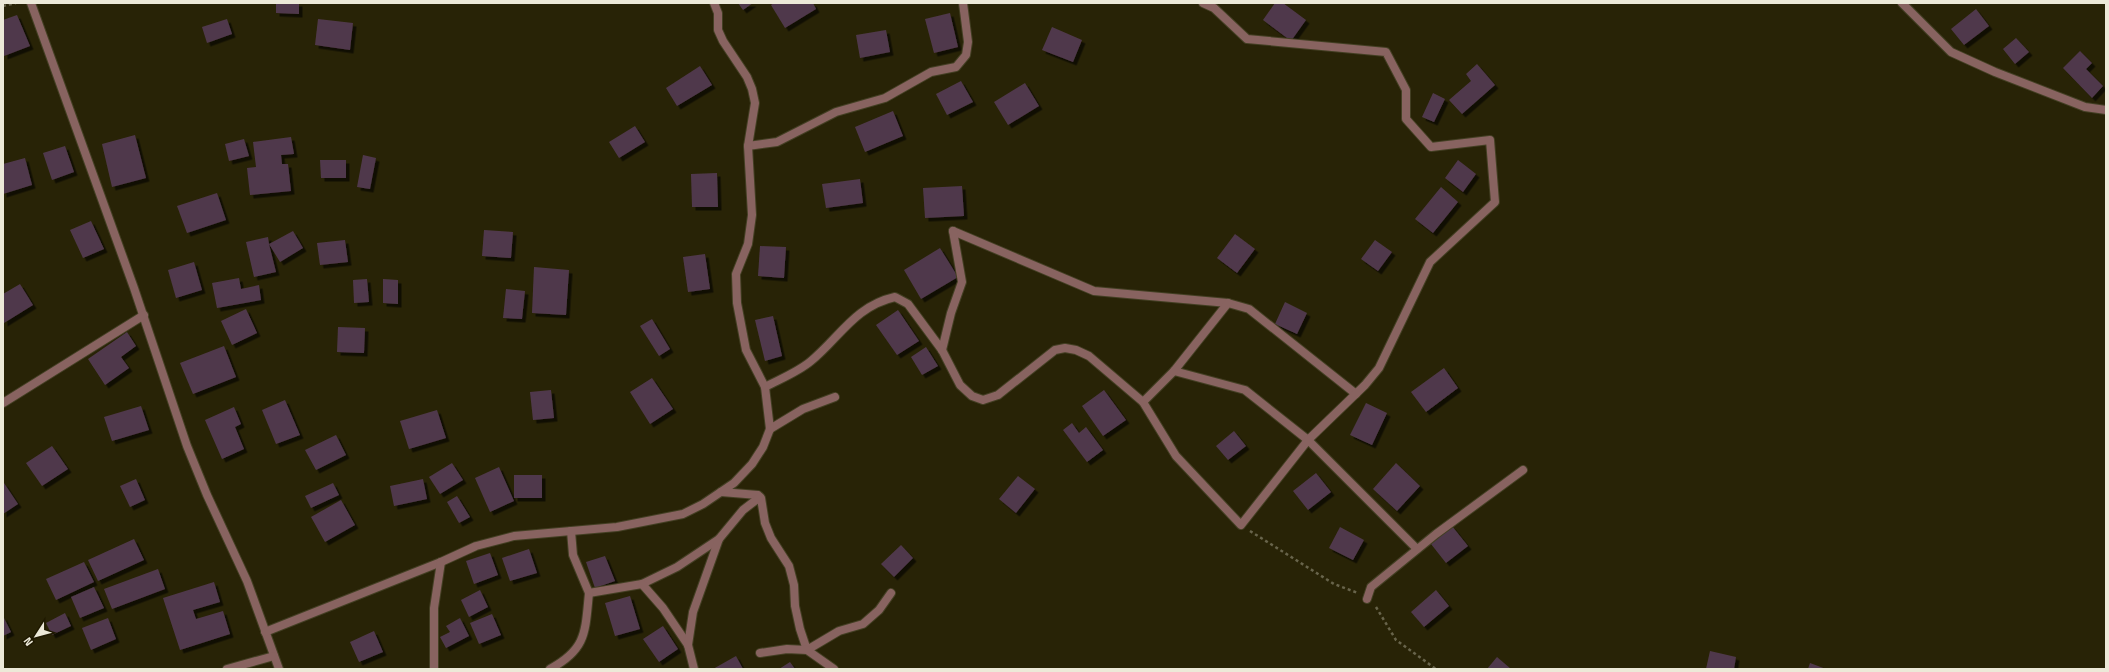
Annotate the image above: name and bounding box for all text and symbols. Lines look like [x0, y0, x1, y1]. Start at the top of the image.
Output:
north arrow [16, 616, 56, 656]
text: N [19, 634, 37, 650]

